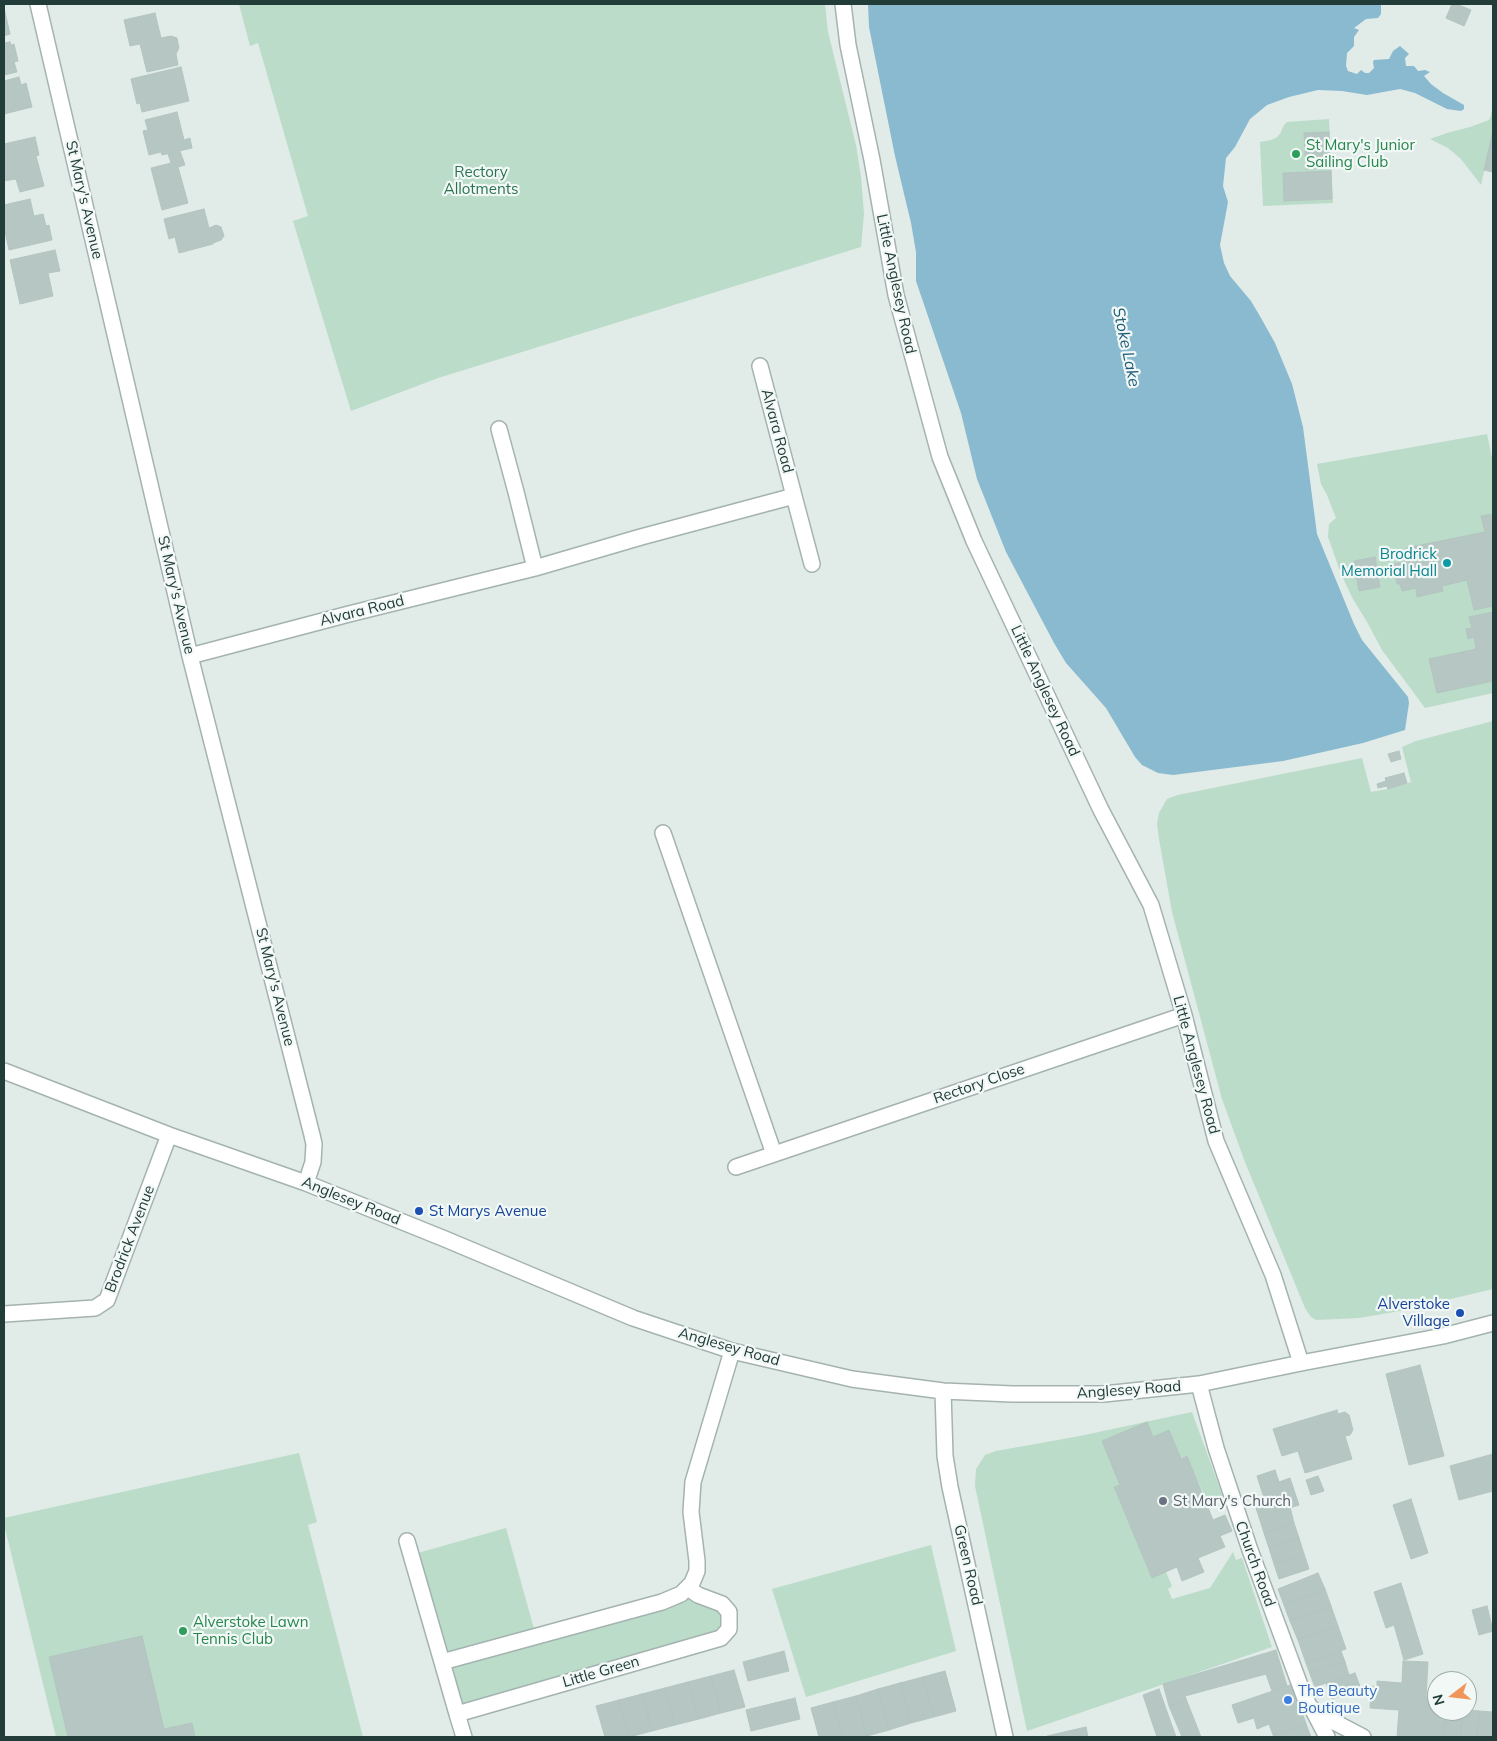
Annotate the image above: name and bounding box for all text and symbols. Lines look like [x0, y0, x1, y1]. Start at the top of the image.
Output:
place label: St Mary's Junior Sailing Club [1306, 136, 1415, 171]
street label: St Mary's Avenue [62, 139, 106, 261]
marker: St Mary's Junior Sailing Club [1290, 148, 1302, 160]
park label: Rectory Allotments [444, 163, 518, 198]
street label: Little Anglesey Road [872, 212, 920, 356]
water label: Stoke Lake [1108, 306, 1144, 388]
street label: Alvara Road [757, 387, 797, 475]
street label: St Mary's Avenue [154, 534, 198, 656]
place label: Brodrick Memorial Hall [1341, 545, 1437, 580]
marker: Brodrick Memorial Hall [1441, 557, 1453, 569]
street label: Alvara Road [318, 592, 406, 630]
street label: Little Anglesey Road [1007, 623, 1083, 759]
street label: St Mary's Avenue [252, 926, 298, 1048]
street label: Little Anglesey Road [1169, 994, 1223, 1136]
street label: Rectory Close [931, 1060, 1027, 1108]
street label: Anglesey Road [299, 1173, 403, 1229]
street label: Brodrick Avenue [101, 1183, 159, 1295]
place label: St Marys Avenue [429, 1202, 547, 1220]
marker: St Marys Avenue [413, 1205, 425, 1217]
place label: Alverstoke Village [1377, 1295, 1450, 1330]
marker: Alverstoke Village [1454, 1307, 1466, 1319]
street label: Anglesey Road [676, 1324, 782, 1370]
street label: Anglesey Road [1076, 1377, 1182, 1403]
place label: St Mary's Church [1173, 1492, 1291, 1510]
marker: St Mary's Church [1157, 1495, 1169, 1507]
street label: Church Road [1231, 1519, 1279, 1609]
street label: Green Road [950, 1523, 986, 1607]
place label: Alverstoke Lawn Tennis Club [193, 1613, 309, 1648]
marker: Alverstoke Lawn Tennis Club [177, 1625, 189, 1637]
street label: Little Green [560, 1652, 642, 1692]
north arrow [1427, 1671, 1477, 1721]
place label: The Beauty Boutique [1298, 1682, 1377, 1717]
text: N [1428, 1692, 1449, 1707]
marker: The Beauty Boutique [1282, 1694, 1294, 1706]

